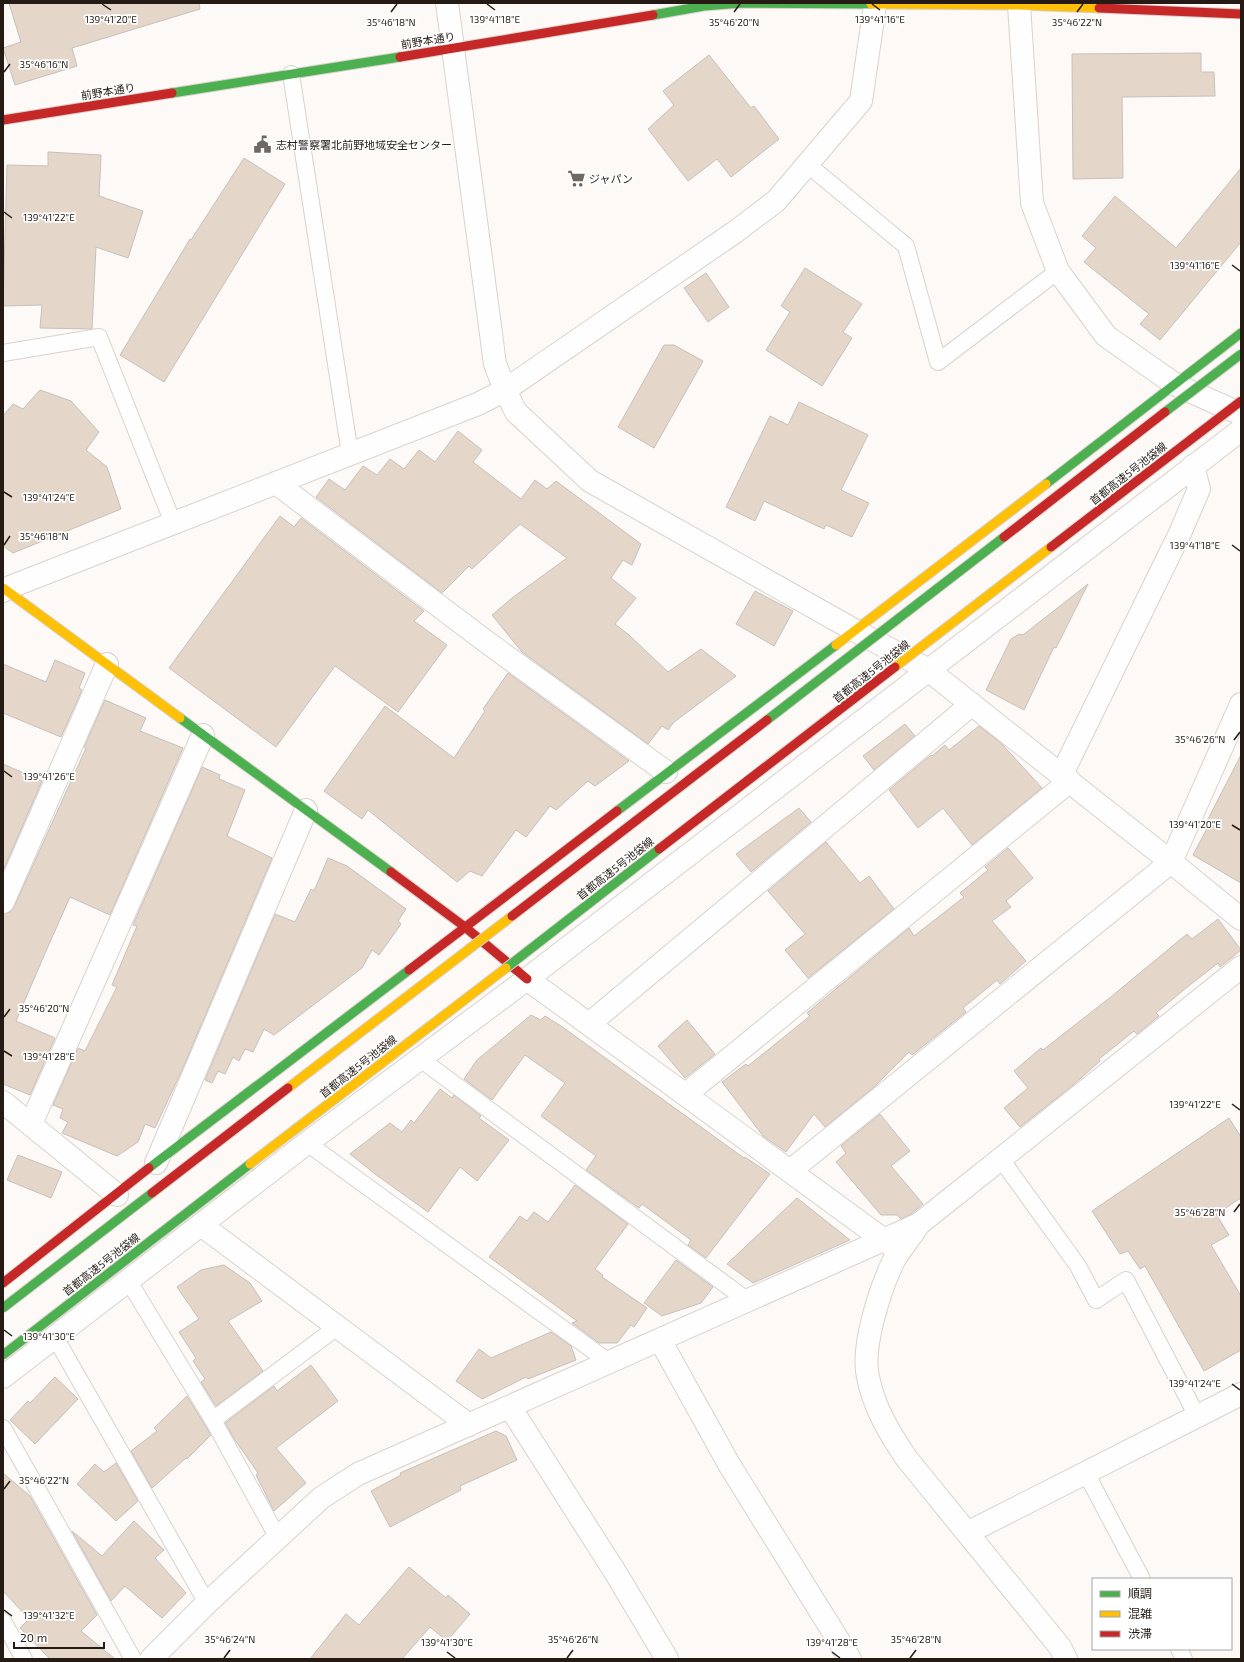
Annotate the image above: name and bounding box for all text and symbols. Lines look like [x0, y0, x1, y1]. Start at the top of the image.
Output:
text: 139°41'20"E [85, 13, 137, 25]
text: 139°41'18"E [470, 13, 521, 25]
text: 139°41'16"E [855, 13, 905, 25]
text: 35°46'18"N [366, 16, 416, 28]
text: 35°46'20"N [709, 16, 759, 28]
text: 35°46'22"N [1052, 16, 1102, 28]
street label: 前野本通り [400, 29, 456, 51]
text: 35°46'16"N [20, 58, 68, 70]
street label: 前野本通り [80, 80, 136, 102]
public building icon: 志村警察署北前野地域安全センター [253, 134, 273, 154]
place label: 志村警察署北前野地域安全センター [276, 138, 452, 151]
supermarket icon: ジャパン [566, 168, 586, 188]
place label: ジャパン [589, 172, 633, 185]
text: 139°41'22"E [23, 211, 75, 223]
text: 139°41'16"E [1170, 259, 1220, 271]
street label: 首都高速5号池袋線 [1087, 439, 1169, 507]
text: 139°41'24"E [23, 491, 75, 503]
text: 35°46'18"N [19, 530, 69, 542]
text: 139°41'18"E [1170, 539, 1221, 551]
street label: 首都高速5号池袋線 [830, 637, 912, 705]
text: 35°46'26"N [1175, 733, 1225, 745]
text: 139°41'26"E [23, 770, 75, 782]
text: 139°41'20"E [1169, 818, 1221, 830]
street label: 首都高速5号池袋線 [574, 834, 656, 902]
text: 35°46'20"N [19, 1002, 69, 1014]
street label: 首都高速5号池袋線 [317, 1032, 399, 1100]
text: 139°41'28"E [23, 1050, 75, 1062]
text: 139°41'22"E [1169, 1098, 1221, 1110]
text: 35°46'28"N [1175, 1206, 1225, 1218]
street label: 首都高速5号池袋線 [60, 1230, 142, 1298]
text: 139°41'30"E [23, 1330, 75, 1342]
text: 139°41'24"E [1169, 1377, 1221, 1389]
text: 35°46'22"N [19, 1474, 69, 1486]
legend [1092, 1578, 1232, 1650]
text: 順調 [1128, 1586, 1152, 1600]
text: 混雑 [1128, 1606, 1152, 1620]
text: 139°41'32"E [23, 1609, 75, 1621]
scale bar [14, 1624, 104, 1650]
text: 渋滞 [1128, 1626, 1152, 1640]
text: 20 m [20, 1630, 47, 1644]
text: 35°46'24"N [205, 1633, 255, 1645]
text: 35°46'26"N [548, 1633, 598, 1645]
text: 35°46'28"N [891, 1633, 941, 1645]
text: 139°41'30"E [421, 1636, 473, 1648]
text: 139°41'28"E [806, 1636, 858, 1648]

